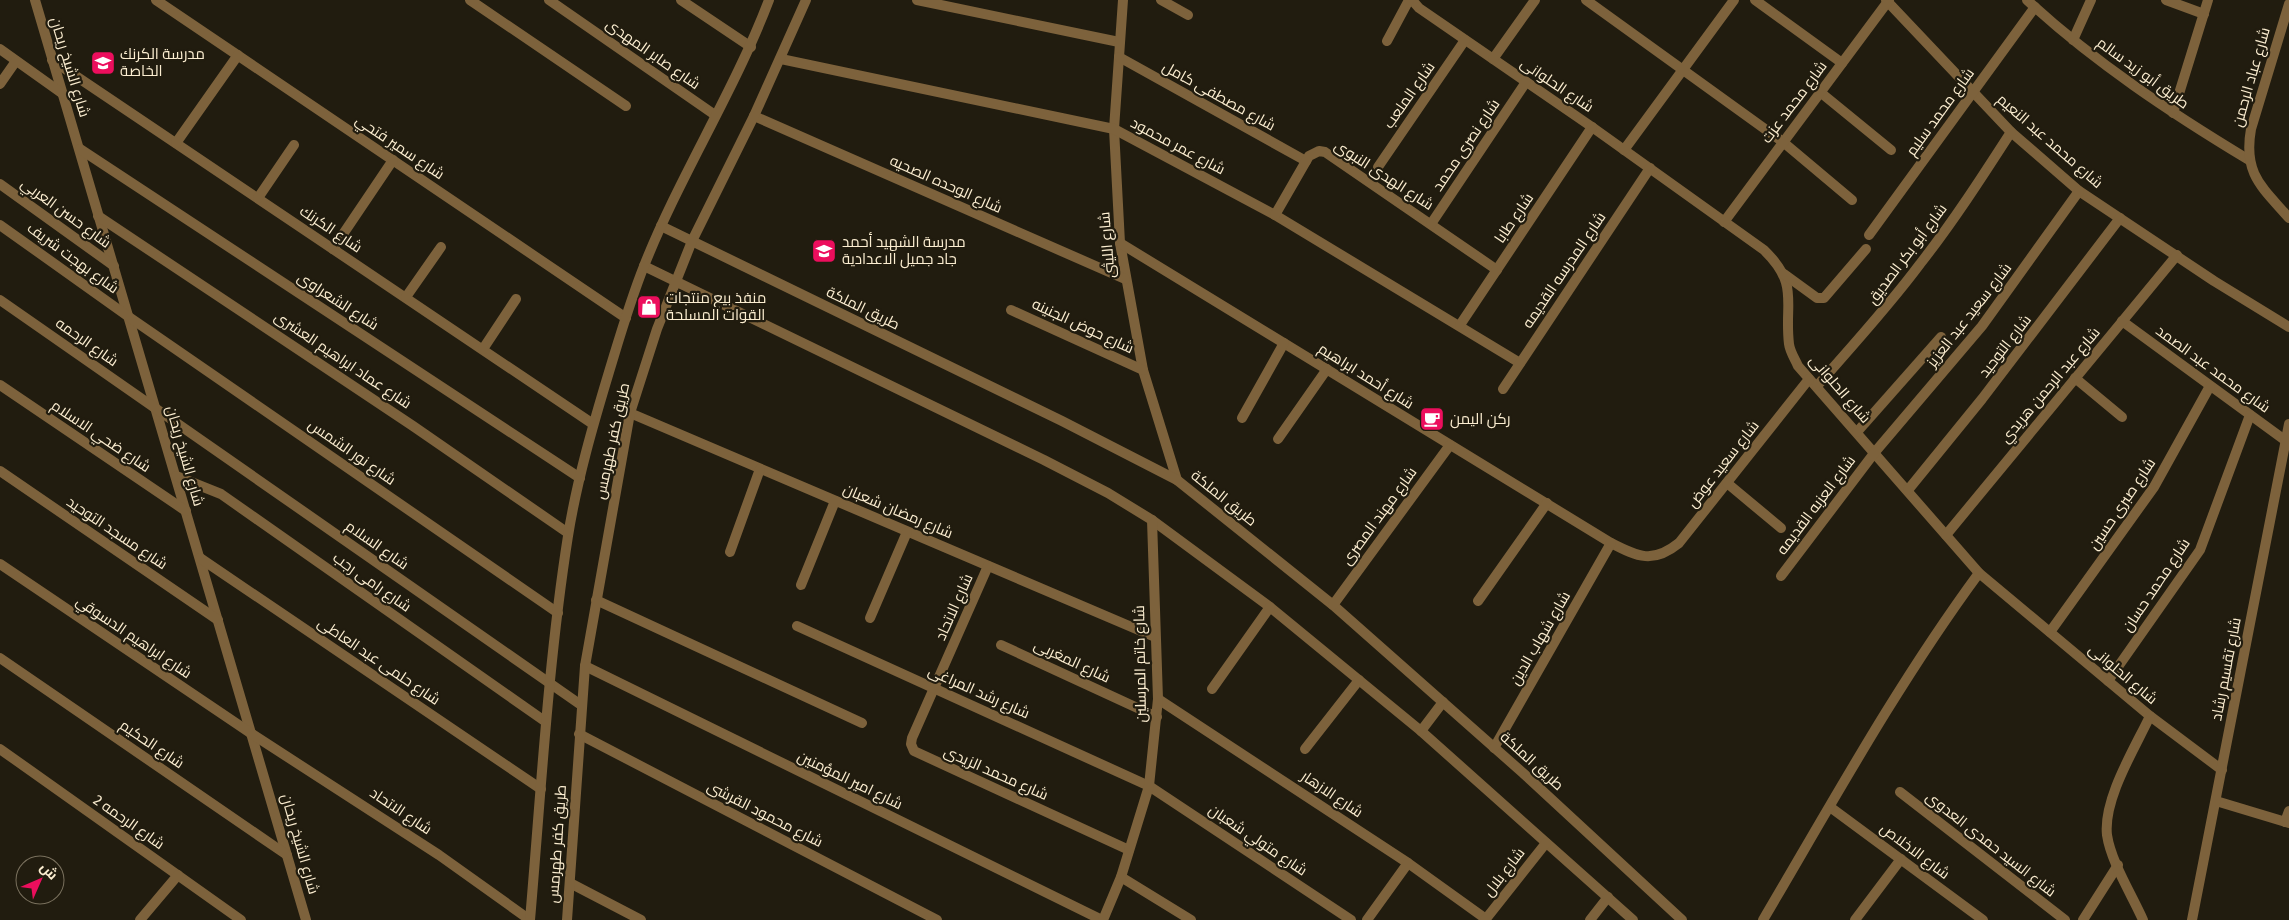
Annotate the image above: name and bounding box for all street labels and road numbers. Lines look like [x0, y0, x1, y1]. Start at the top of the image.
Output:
street label: شارع الشيخ ريحان [44, 15, 94, 120]
street label: شارع صابر المهدى [601, 15, 704, 95]
street label: شارع عباد الرحمن [2228, 25, 2276, 129]
street label: طريق أبو زيد سالم [2093, 33, 2193, 113]
street label: شارع الحلوانى [1516, 54, 1597, 118]
street label: شارع مصطفى كامل [1158, 57, 1279, 136]
street label: شارع محمد عزت [1757, 57, 1832, 148]
street label: شارع الملعب [1379, 58, 1440, 133]
street label: شارع محمد سليم [1902, 65, 1980, 161]
street label: شارع محمد عبد النعيم [1992, 90, 2107, 193]
street label: شارع نصرى محمد [1429, 96, 1505, 196]
street label: شارع سمير فتحي [350, 111, 448, 186]
street label: شارع عمر محمود [1127, 114, 1228, 180]
street label: شارع الهدى النبوى [1330, 136, 1437, 215]
street label: شارع الوحده الصحيه [886, 151, 1005, 219]
street label: شارع حسن العربي [16, 174, 115, 254]
street label: شارع طابا [1491, 190, 1539, 248]
street label: شارع أبو بكر الصديق [1863, 200, 1952, 309]
street label: شارع الكرنك [295, 202, 366, 258]
street label: شارع المدرسه القديمه [1519, 209, 1611, 333]
street label: شارع الليثى [1095, 211, 1121, 279]
street label: شارع بهجت شريف [22, 219, 122, 299]
street label: شارع سعيد عبد العزيز [1922, 259, 2017, 373]
street label: شارع الشعراوى [293, 268, 382, 336]
street label: طريق الملكة [823, 283, 903, 334]
street label: شارع حوض الجنينه [1028, 295, 1137, 359]
street label: شارع عماد ابراهيم العشرى [270, 307, 415, 414]
street label: شارع التوحيد [1975, 311, 2037, 382]
street label: شارع الرحمه [51, 314, 122, 372]
street label: شارع محمد عبد الصمد [2151, 321, 2274, 418]
street label: شارع عبد الرحمن هريدي [1996, 323, 2106, 449]
street label: شارع أحمد ابراهيم [1314, 339, 1418, 414]
street label: شارع الحلوانى [1804, 351, 1874, 428]
street label: طريق كفر طهرمس [591, 381, 634, 501]
street label: شارع ضحي الاسلام [46, 396, 154, 478]
street label: شارع الشيخ ريحان [160, 404, 208, 509]
street label: شارع نور الشمس [304, 415, 399, 490]
street label: شارع سعيد عوض [1683, 417, 1764, 512]
street label: شارع العزبه القديمه [1773, 452, 1861, 559]
street label: شارع صبرى حسين [2085, 455, 2161, 554]
street label: شارع مهند المصرى [1337, 464, 1422, 570]
street label: طريق الملكة [1187, 466, 1260, 531]
street label: شارع رمضان شعبان [840, 480, 956, 544]
street label: شارع مسجد التوحيد [62, 493, 171, 575]
street label: شارع السلام [341, 517, 412, 575]
street label: شارع محمد حسان [2118, 535, 2195, 636]
street label: شارع رامى رجب [328, 548, 415, 617]
street label: شارع الاتحاد [931, 571, 978, 644]
street label: شارع شهاب الدين [1506, 588, 1576, 689]
street label: شارع ابراهيم الدسوقي [71, 592, 195, 685]
street label: شارع خاتم المرسلين [1130, 605, 1152, 723]
street label: شارع حلمى عبد العاطى [313, 613, 444, 710]
street label: شارع تقسيم رشاد [2207, 616, 2247, 723]
street label: شارع المغربى [1030, 635, 1113, 688]
street label: شارع الحلوانى [2084, 640, 2161, 710]
street label: شارع رشد المراغى [925, 662, 1033, 724]
street label: شارع الحكيم [115, 716, 188, 774]
street label: طريق الملكة [1496, 728, 1567, 795]
street label: شارع محمد الزيدى [940, 742, 1051, 806]
street label: شارع امير المؤمنين [794, 747, 905, 815]
street label: شارع الازهار [1296, 766, 1366, 823]
street label: شارع محمود القرشى [703, 777, 826, 853]
street label: شارع الاتحاد [365, 784, 435, 840]
street label: طريق كفر طهرمس [544, 784, 571, 904]
street label: شارع السيد حمدى العدوى [1921, 788, 2060, 902]
street label: شارع الرحمه 2 [89, 791, 168, 855]
street label: شارع الشيخ ريحان [275, 792, 323, 897]
street label: شارع متولي شعبان [1204, 800, 1311, 882]
street label: شارع الاخلاص [1875, 819, 1953, 885]
street label: شارع بلال [1479, 844, 1530, 901]

